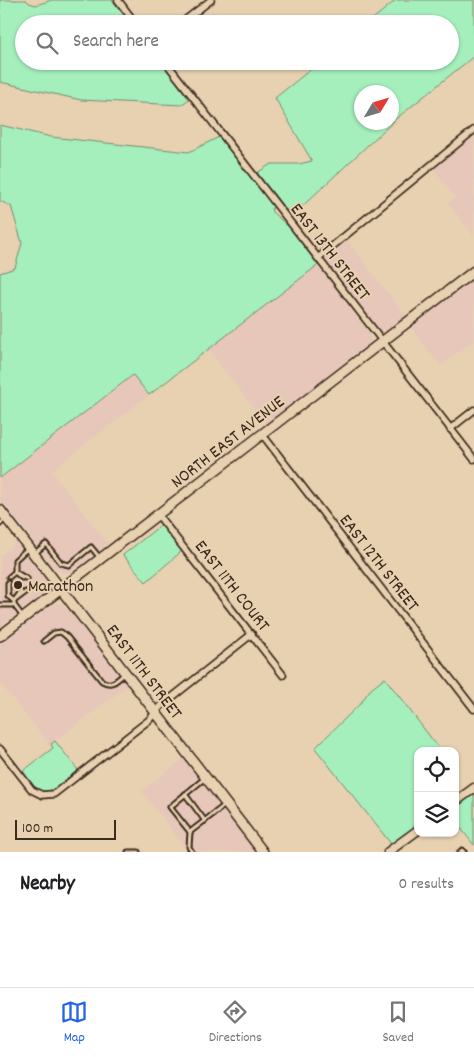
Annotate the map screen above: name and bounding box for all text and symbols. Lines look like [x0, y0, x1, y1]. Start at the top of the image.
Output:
search box [15, 15, 459, 70]
icon: search [33, 29, 61, 57]
text: Search here [73, 29, 159, 56]
north arrow [354, 85, 399, 130]
street label: EAST 13TH STREET [283, 199, 375, 306]
street label: NORTH EAST AVENUE [166, 391, 291, 495]
street label: EAST 12TH STREET [332, 510, 424, 617]
street label: EAST 11TH COURT [187, 536, 275, 637]
place label: Marathon [28, 575, 93, 600]
marker: Marathon [12, 579, 24, 591]
street label: EAST 11TH STREET [99, 620, 187, 725]
map controls [414, 747, 459, 837]
button: locate [414, 747, 459, 792]
button: layers [414, 792, 459, 837]
scale bar [15, 817, 116, 840]
text: 100 m [22, 819, 53, 839]
text: Nearby [20, 870, 75, 900]
text: 0 results [399, 873, 454, 896]
tab: Map [60, 998, 88, 1048]
tab: Directions [209, 998, 262, 1048]
tab: Saved [382, 998, 414, 1048]

